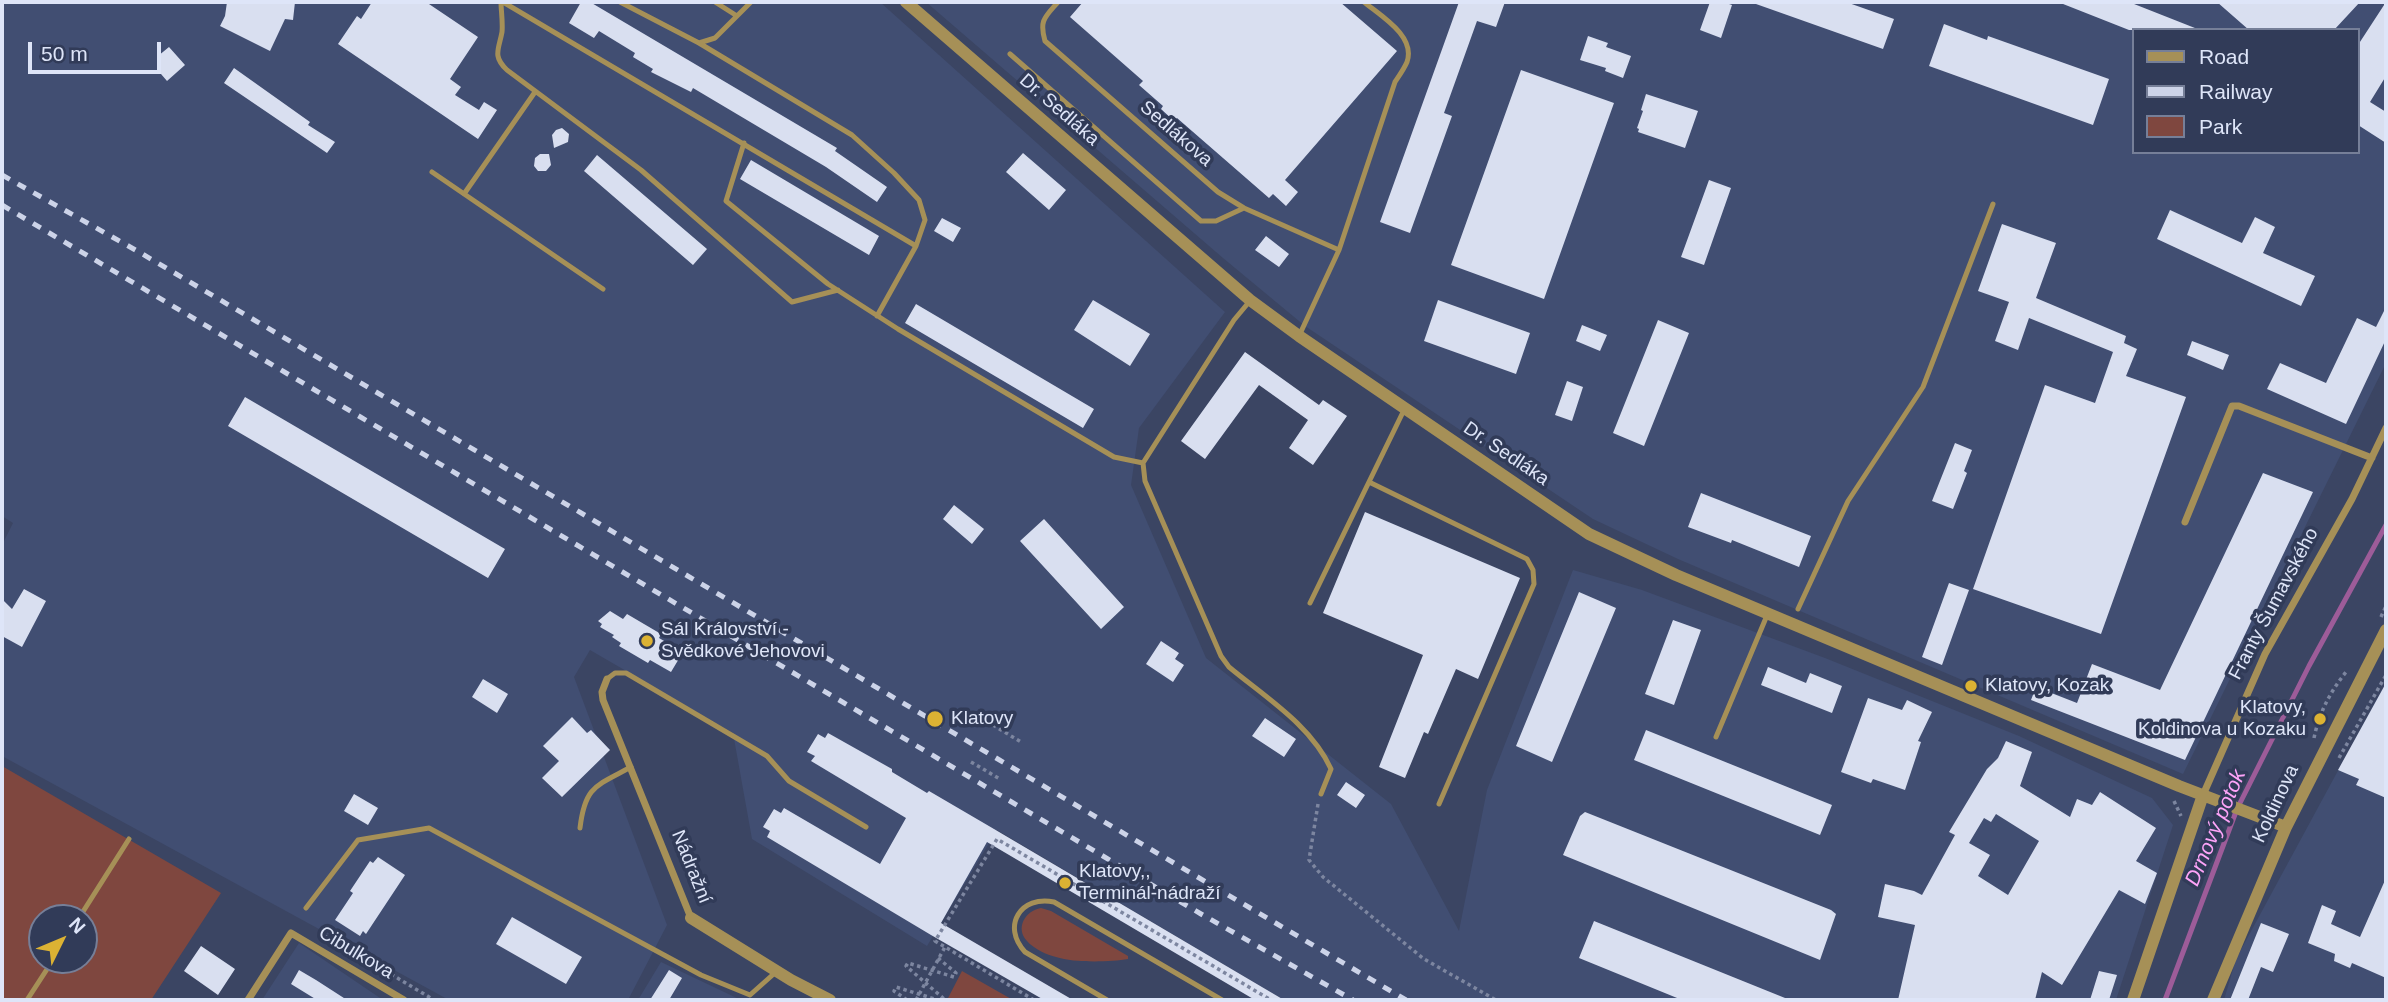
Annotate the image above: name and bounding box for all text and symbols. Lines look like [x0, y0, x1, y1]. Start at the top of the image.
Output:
scale bar [32, 28, 164, 72]
legend [2132, 28, 2360, 154]
text: 50 m [41, 42, 88, 65]
text: Road [2199, 45, 2249, 68]
street label: Dr. Sedláka [1014, 69, 1104, 151]
text: Railway [2199, 80, 2273, 103]
street label: Sedlákova [1135, 96, 1217, 172]
text: Park [2199, 115, 2242, 138]
street label: Dr. Sedláka [1459, 417, 1553, 491]
street label: Franty Šumavského [2224, 524, 2324, 684]
place label: Sál Království - Svědkové Jehovovi [661, 619, 825, 663]
marker: Sál Království - Svědkové Jehovovi [639, 633, 655, 649]
place label: Klatovy, Kozak [1985, 675, 2109, 697]
marker: Klatovy, Kozak [1963, 678, 1979, 694]
place label: Klatovy, Koldinova u Kozaku [2138, 697, 2306, 741]
place label: Klatovy [951, 708, 1013, 730]
marker: Klatovy [925, 709, 945, 729]
marker: Klatovy, Koldinova u Kozaku [2312, 711, 2328, 727]
street label: Koldinova [2248, 761, 2304, 847]
water label: Drnový potok [2180, 766, 2252, 890]
street label: Nádražní [666, 827, 716, 907]
place label: Klatovy,, Terminál-nádraží [1079, 861, 1220, 905]
marker: Klatovy,, Terminál-nádraží [1057, 875, 1073, 891]
north arrow [28, 904, 98, 974]
text: N [65, 914, 90, 938]
street label: Cibulkova [314, 922, 398, 984]

